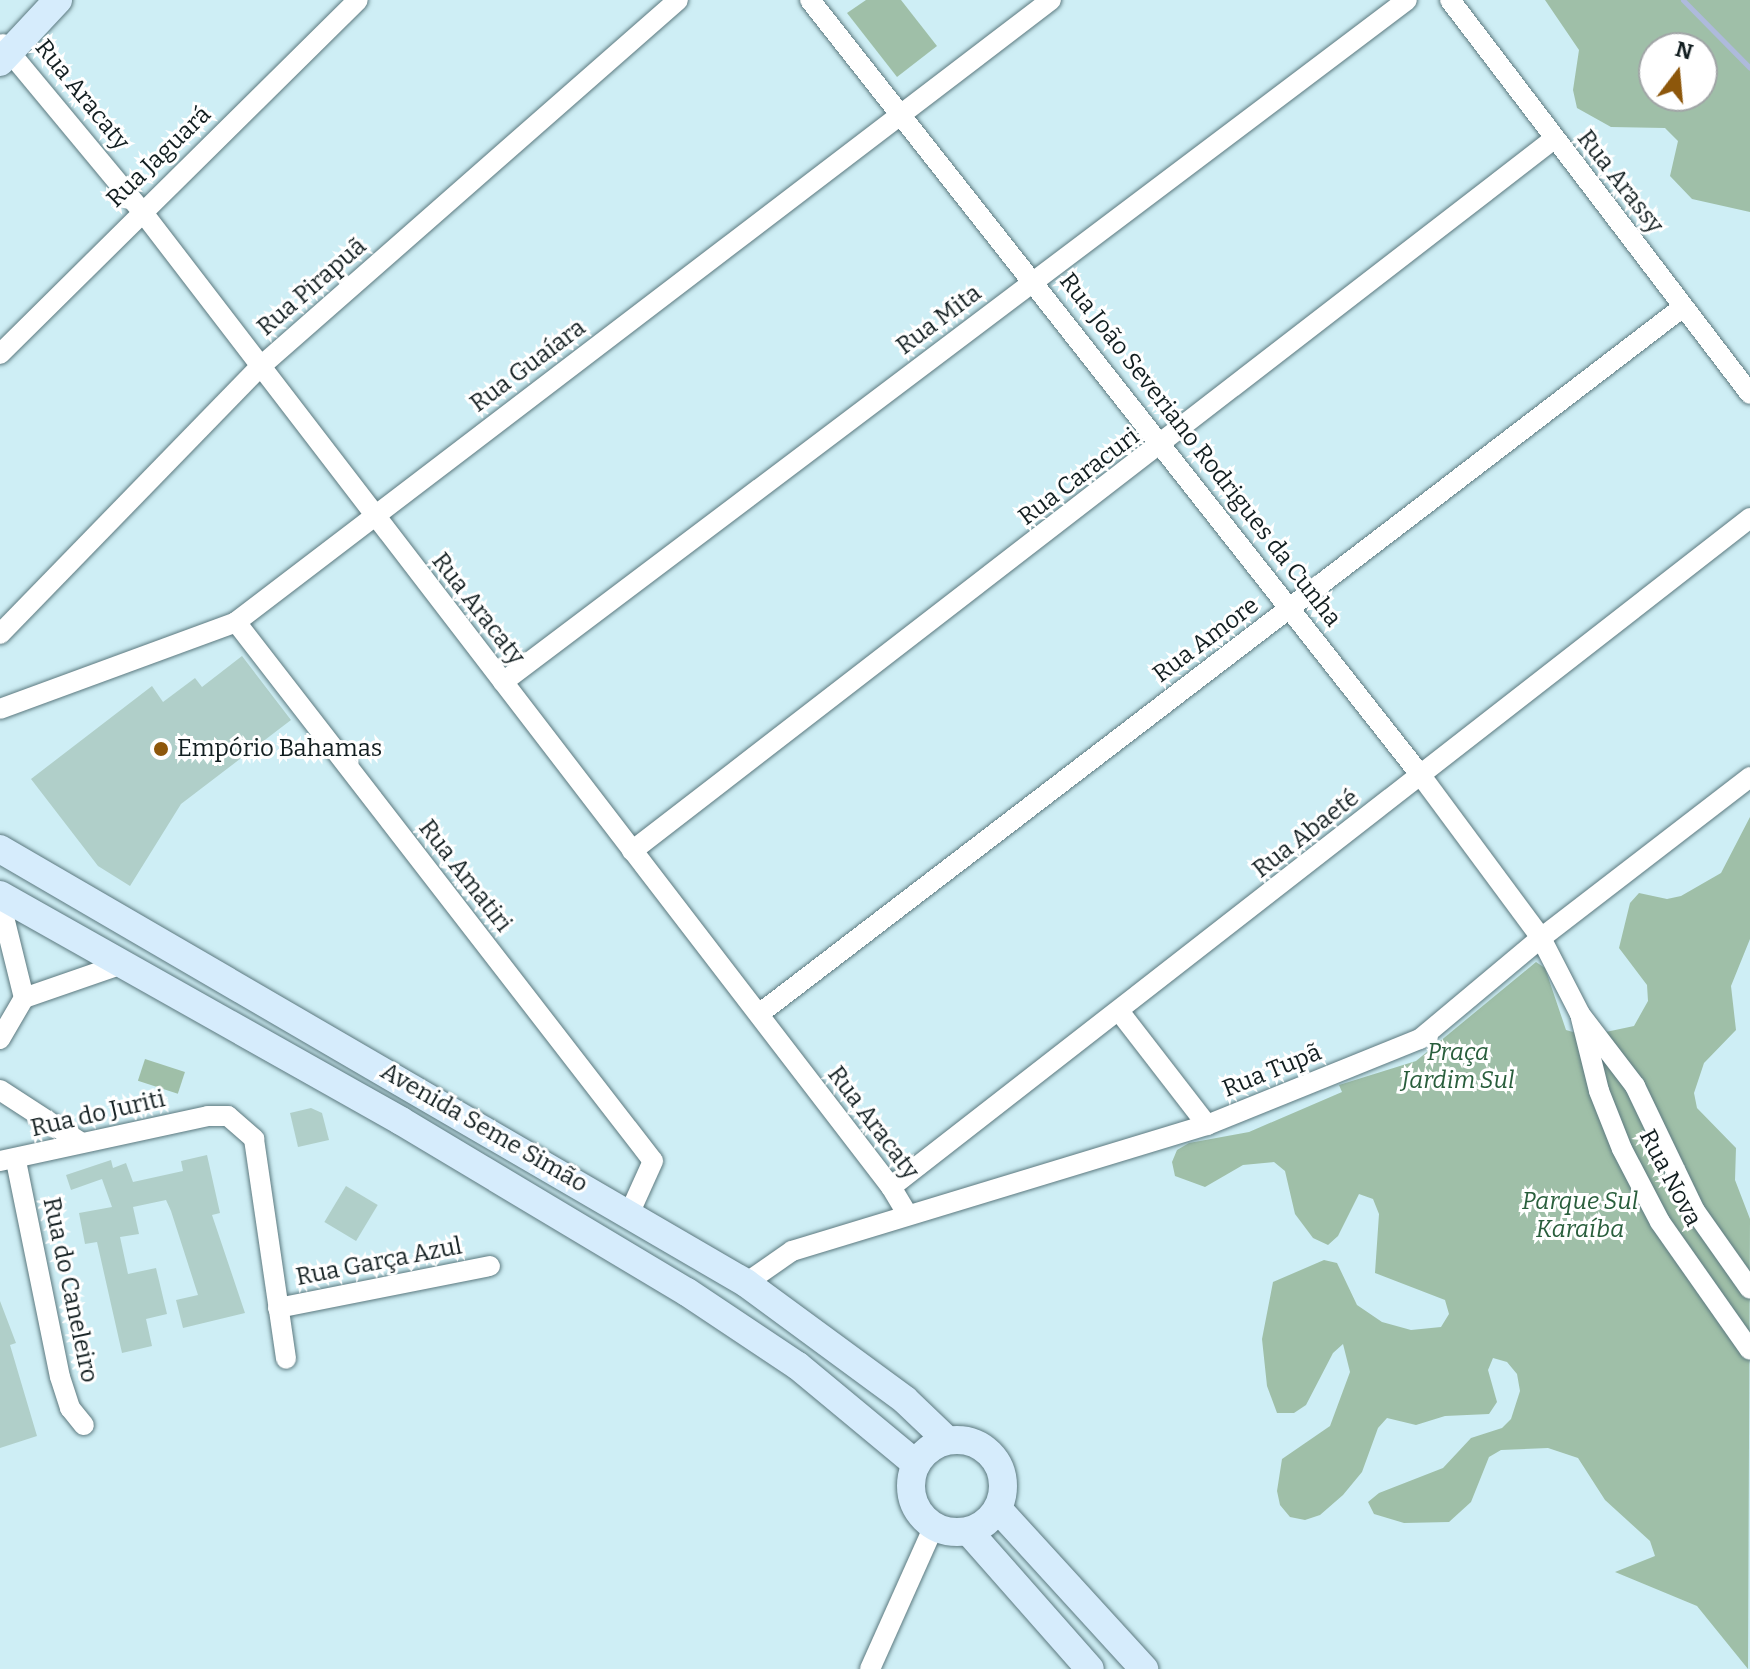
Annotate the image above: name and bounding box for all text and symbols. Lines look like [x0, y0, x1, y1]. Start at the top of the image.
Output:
north arrow [1638, 32, 1718, 112]
street label: Rua Aracaty [29, 34, 135, 156]
text: N [1672, 35, 1696, 66]
street label: Rua Jaguará [101, 100, 217, 214]
street label: Rua Arassy [1571, 125, 1669, 239]
street label: Rua Pirapuã [252, 232, 372, 342]
street label: Rua João Severiano Rodrigues da Cunha [1053, 268, 1347, 632]
street label: Rua Mita [891, 279, 987, 361]
street label: Rua Guaíara [465, 313, 591, 419]
street label: Rua Caracuri [1013, 422, 1145, 532]
street label: Rua Aracaty [425, 547, 531, 671]
street label: Rua Amore [1148, 591, 1264, 689]
place label: Empório Bahamas [177, 735, 382, 763]
marker: Empório Bahamas [152, 740, 170, 758]
street label: Rua Abaeté [1247, 784, 1365, 884]
street label: Rua Amatiri [412, 814, 518, 938]
street label: Rua Tupã [1218, 1038, 1326, 1104]
park label: Praça Jardim Sul [1402, 1039, 1514, 1095]
street label: Avenida Seme Simão [375, 1057, 593, 1199]
street label: Rua Aracaty [821, 1061, 925, 1185]
street label: Rua do Juriti [28, 1085, 168, 1143]
street label: Rua Nova [1633, 1125, 1707, 1231]
park label: Parque Sul Karaíba [1522, 1188, 1638, 1244]
street label: Rua do Caneleiro [36, 1195, 104, 1385]
street label: Rua Garça Azul [294, 1232, 464, 1292]

